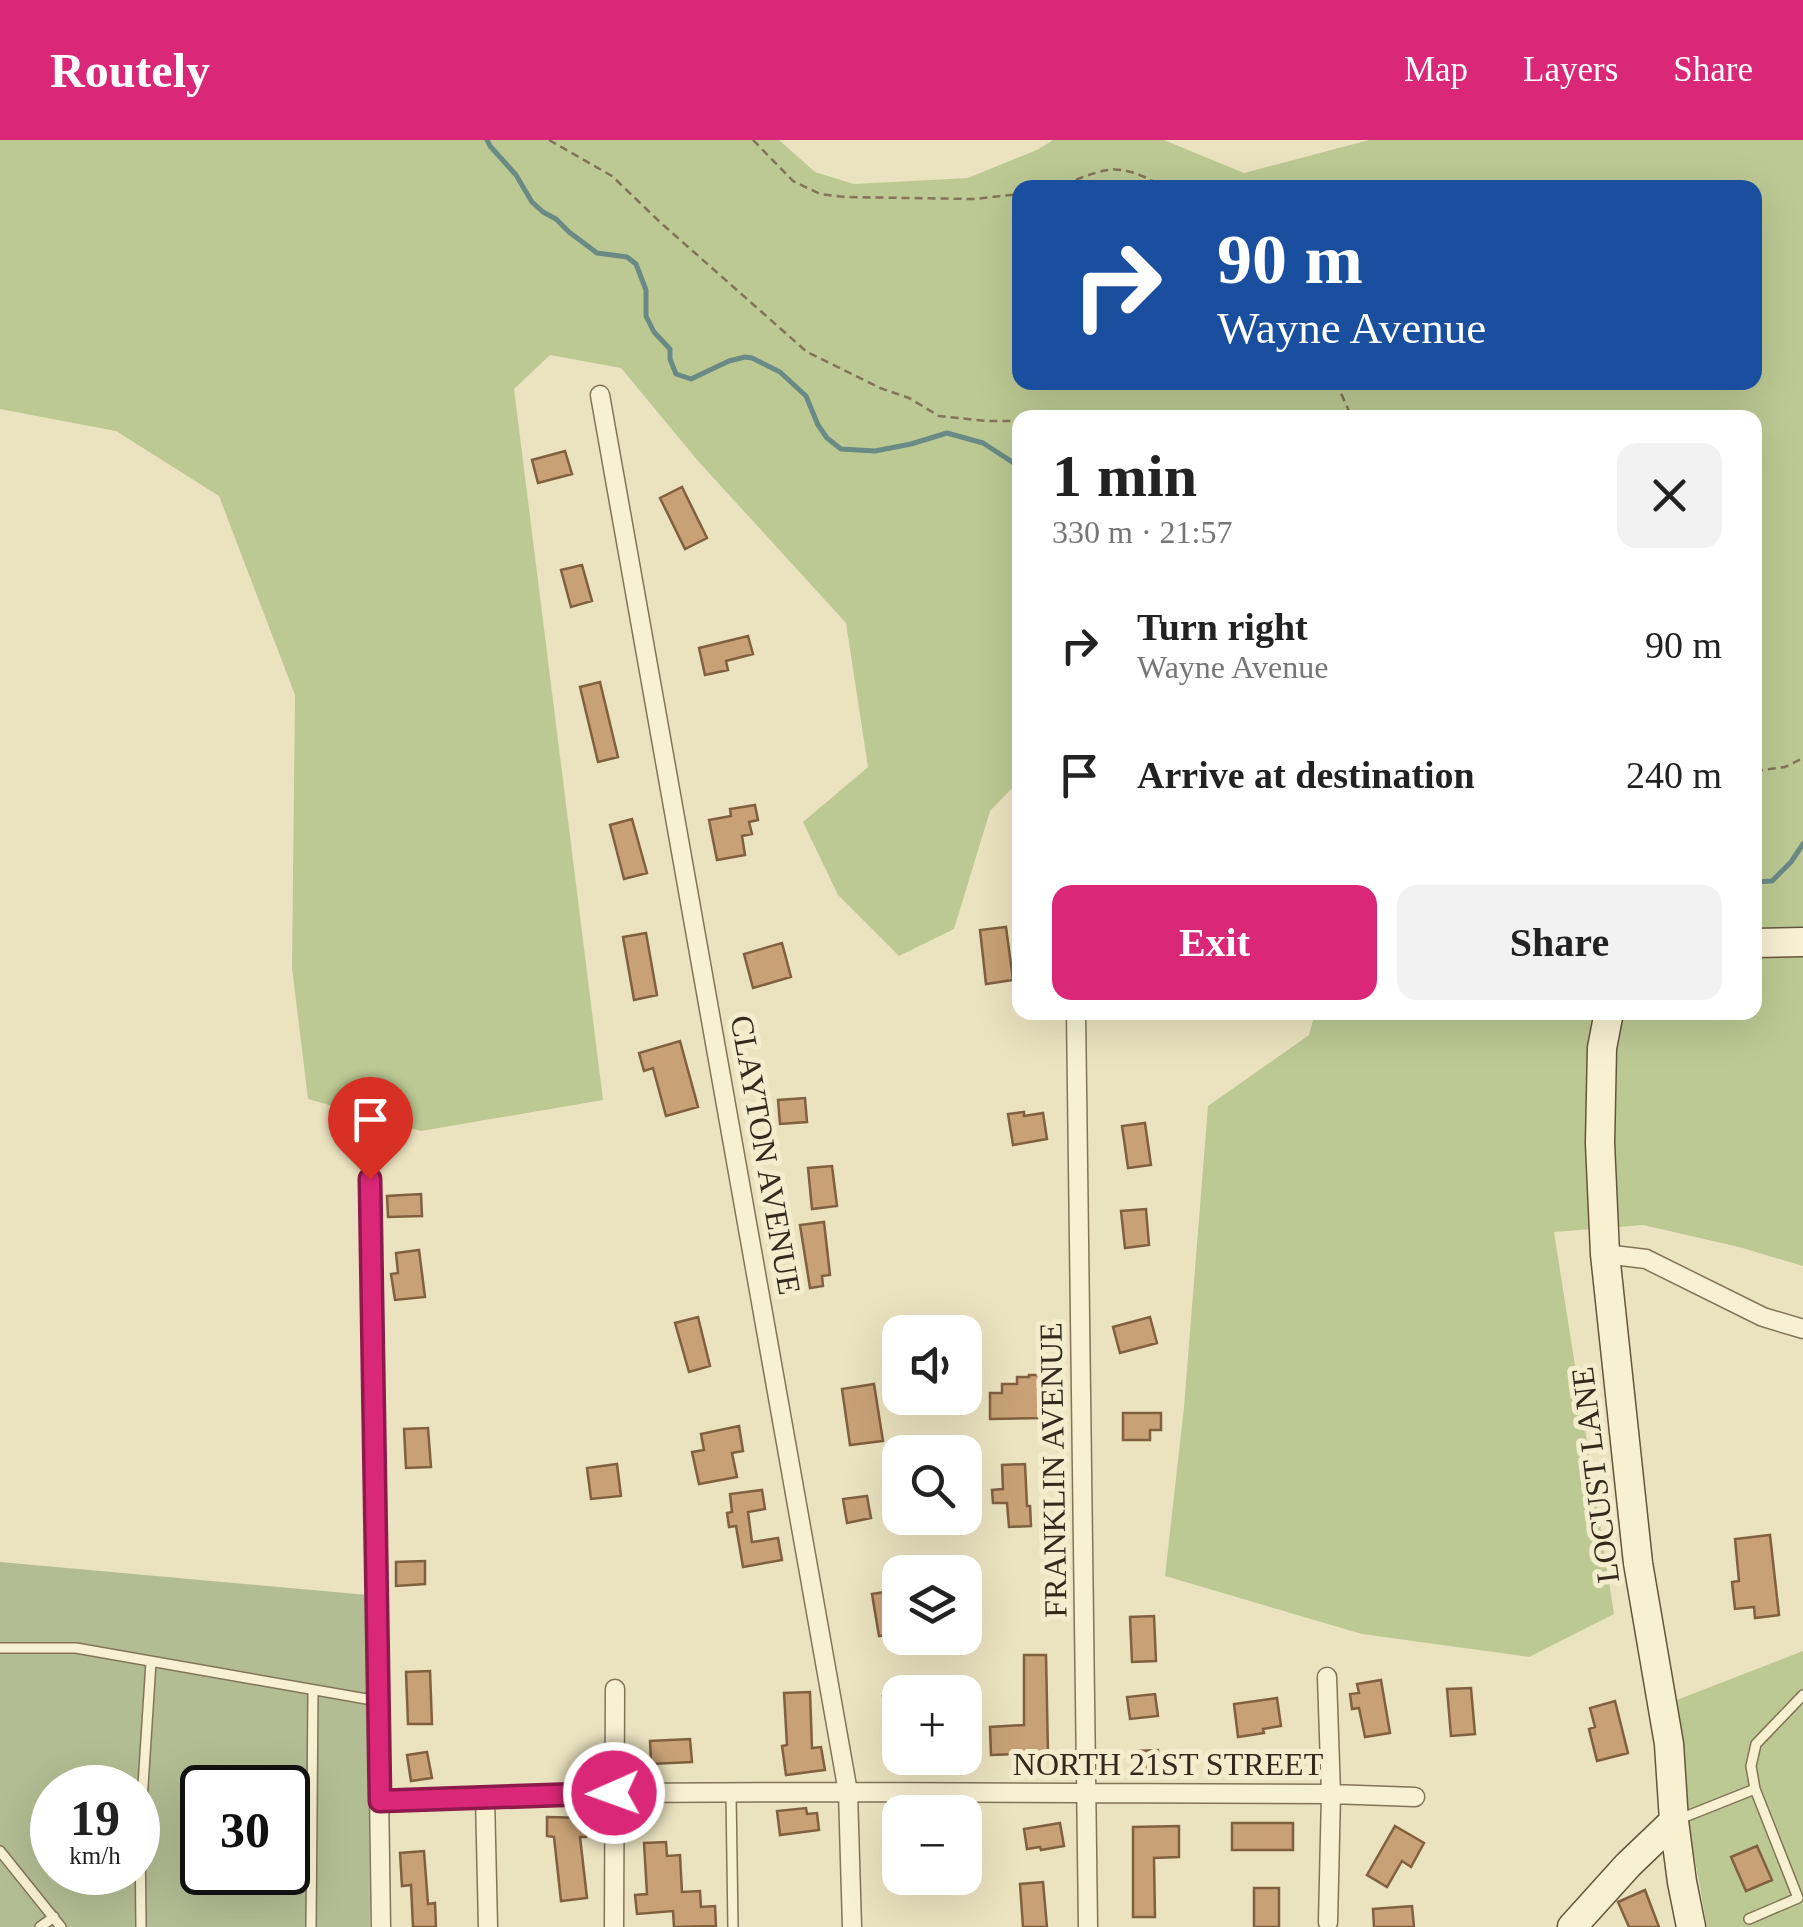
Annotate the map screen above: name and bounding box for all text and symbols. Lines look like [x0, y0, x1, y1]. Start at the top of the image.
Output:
text: Routely [50, 44, 210, 97]
text: Map [1404, 50, 1468, 89]
text: Layers [1523, 50, 1618, 89]
text: Share [1673, 50, 1753, 89]
icon: right [1052, 220, 1182, 350]
text: 90 m [1217, 221, 1363, 298]
text: Wayne Avenue [1217, 303, 1486, 353]
text: 1 min [1052, 443, 1197, 509]
button: close [1617, 443, 1722, 548]
text: 330 m · 21:57 [1052, 514, 1232, 550]
text: Turn right [1137, 606, 1308, 648]
icon: right [1052, 618, 1107, 673]
text: 90 m [1645, 624, 1722, 666]
text: Wayne Avenue [1137, 649, 1328, 685]
icon: arrive [1052, 748, 1107, 803]
text: Arrive at destination [1137, 754, 1475, 796]
text: 240 m [1626, 754, 1722, 796]
button: Exit [1052, 885, 1377, 1000]
button: Share [1397, 885, 1722, 1000]
street label: CLAYTON AVENUE [724, 1013, 808, 1297]
pin [328, 1077, 413, 1180]
icon: arrive [343, 1092, 398, 1147]
map controls [882, 1315, 982, 1895]
button: sound [882, 1315, 982, 1415]
street label: FRANKLIN AVENUE [1032, 1322, 1074, 1618]
street label: LOCUST LANE [1564, 1365, 1626, 1585]
button: search [882, 1435, 982, 1535]
button: layers [882, 1555, 982, 1655]
button: + [882, 1675, 982, 1775]
position arrow [562, 1741, 666, 1845]
street label: NORTH 21ST STREET [1013, 1746, 1324, 1782]
speed limit sign: 30 [180, 1765, 310, 1895]
text: 19 [70, 1790, 120, 1846]
button: − [882, 1795, 982, 1895]
text: km/h [69, 1842, 121, 1869]

